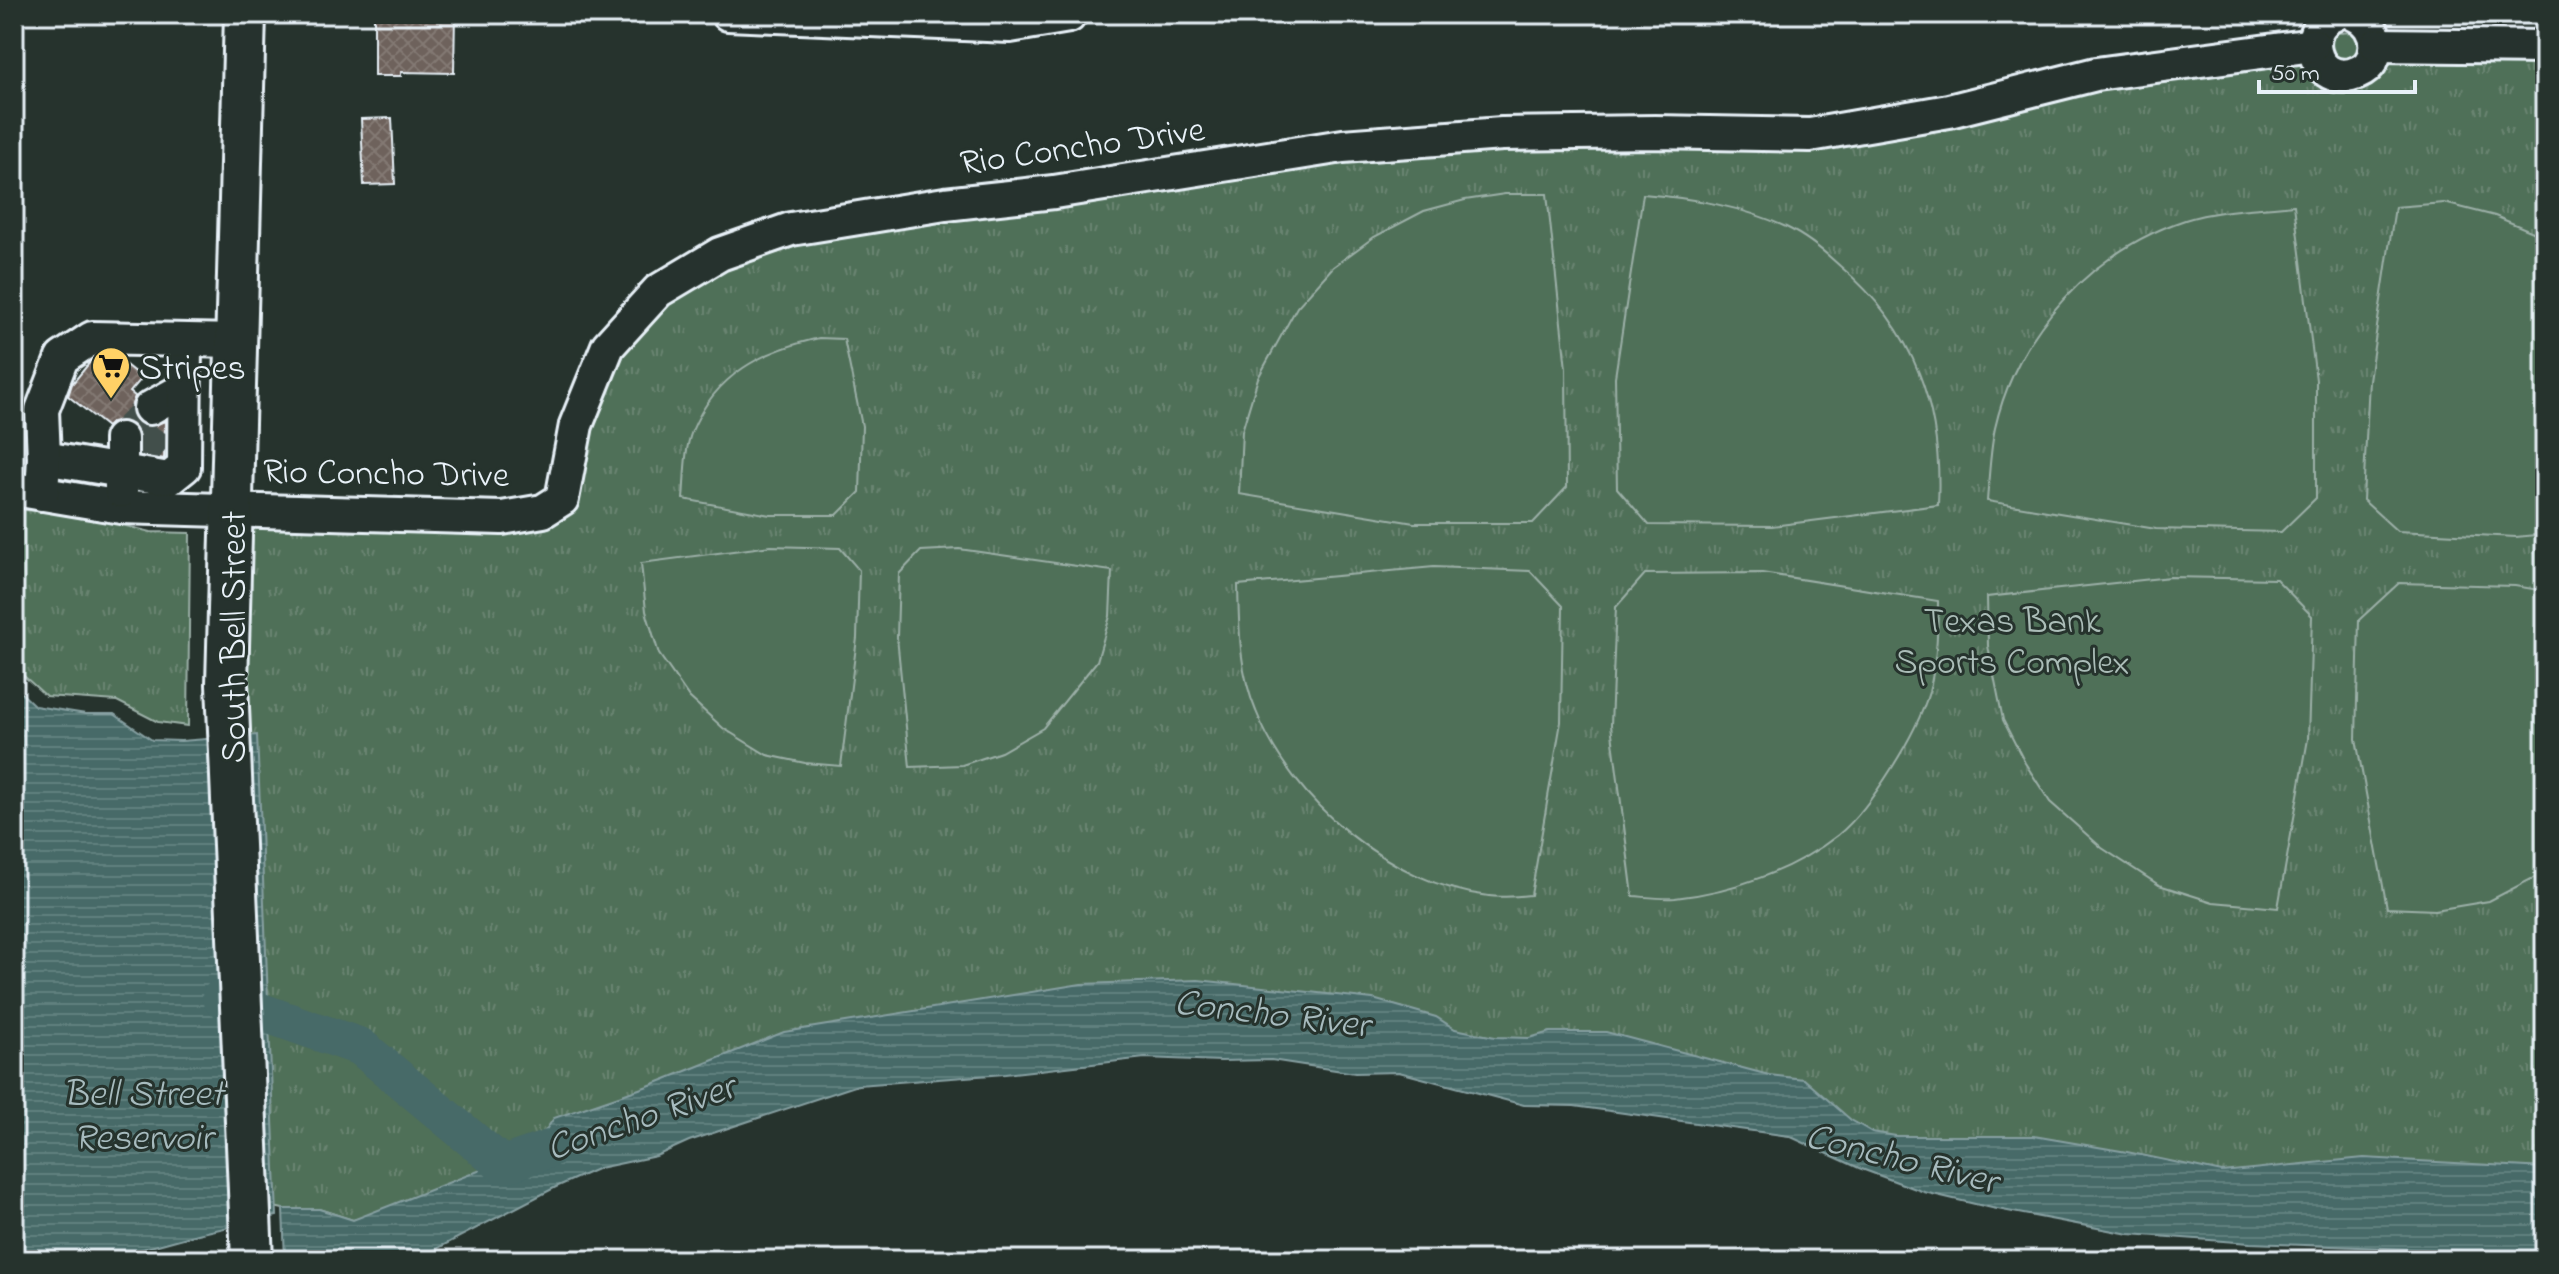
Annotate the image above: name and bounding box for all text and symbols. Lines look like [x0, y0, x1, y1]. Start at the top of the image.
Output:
scale bar [2259, 44, 2415, 94]
text: 50 m [2271, 57, 2320, 92]
street label: Rio Concho Drive [957, 105, 1209, 192]
place label: Stripes [139, 344, 246, 397]
supermarket icon: Stripes [90, 345, 132, 400]
street label: Rio Concho Drive [262, 447, 510, 504]
street label: South Bell Street [210, 511, 263, 763]
park label: Texas Bank Sports Complex [1894, 597, 2130, 691]
water label: Concho River [1171, 976, 1376, 1056]
water label: Concho River [540, 1060, 747, 1178]
water label: Bell Street Reservoir [63, 1068, 227, 1168]
water label: Concho River [1799, 1110, 2007, 1213]

